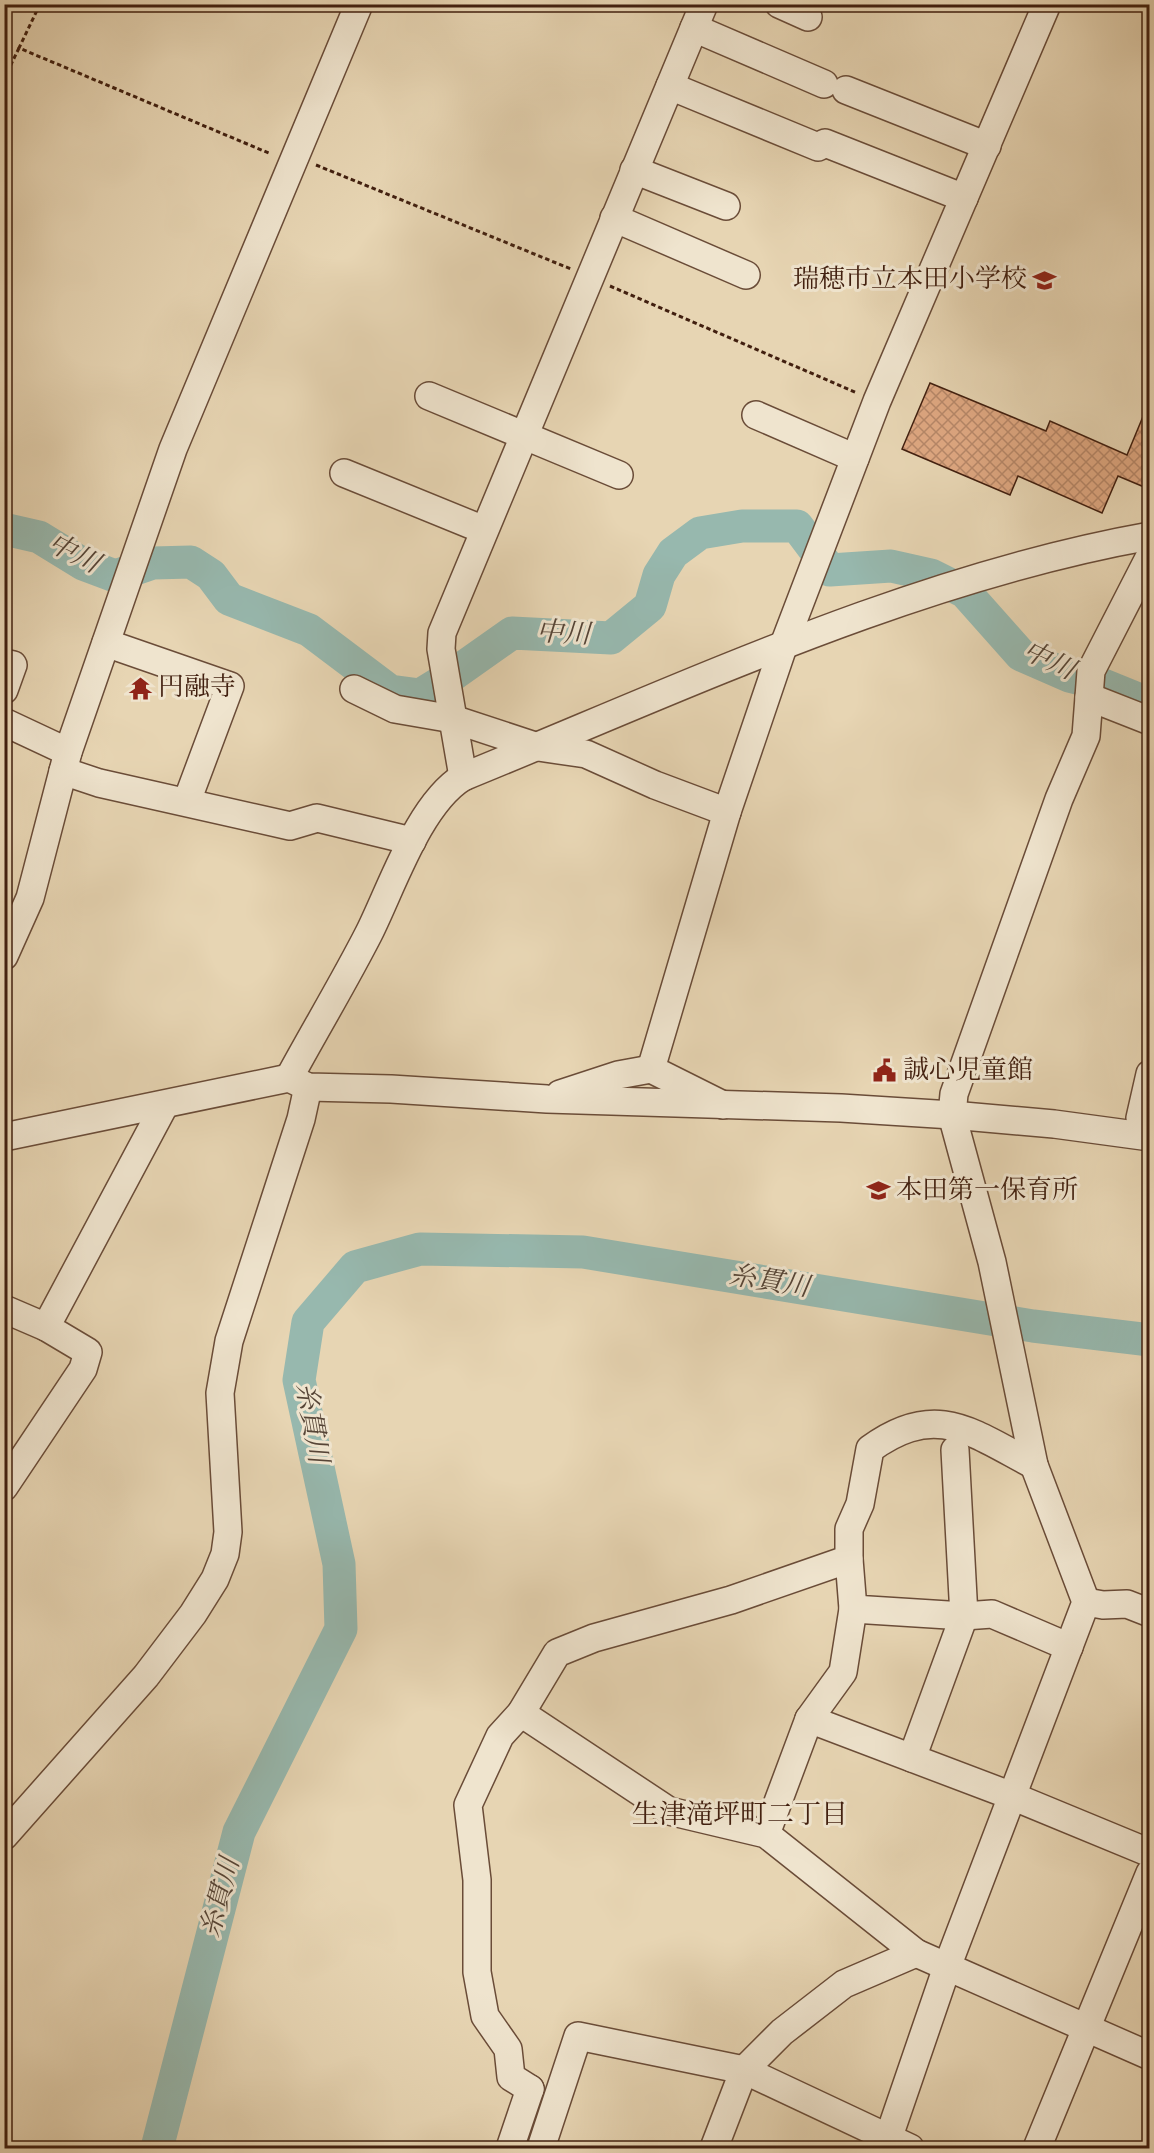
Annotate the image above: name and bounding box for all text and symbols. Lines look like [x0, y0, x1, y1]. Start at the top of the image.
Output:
place label: 瑞穂市立本田小学校 [793, 262, 1027, 299]
school or university icon: 瑞穂市立本田小学校 [1032, 267, 1058, 293]
water label: 中川 [40, 525, 109, 586]
water label: 中川 [535, 614, 594, 656]
water label: 中川 [1015, 633, 1083, 692]
place label: 円融寺 [158, 670, 236, 707]
temple icon: 円融寺 [127, 675, 153, 701]
place label: 誠心児童館 [903, 1053, 1033, 1090]
public building icon: 誠心児童館 [872, 1058, 898, 1084]
place label: 本田第一保育所 [896, 1173, 1078, 1210]
school or university icon: 本田第一保育所 [865, 1178, 891, 1204]
water label: 糸貫川 [726, 1257, 815, 1309]
water label: 糸貫川 [284, 1380, 337, 1469]
district label: 生津滝坪町二丁目 [632, 1797, 848, 1836]
water label: 糸貫川 [193, 1851, 252, 1942]

